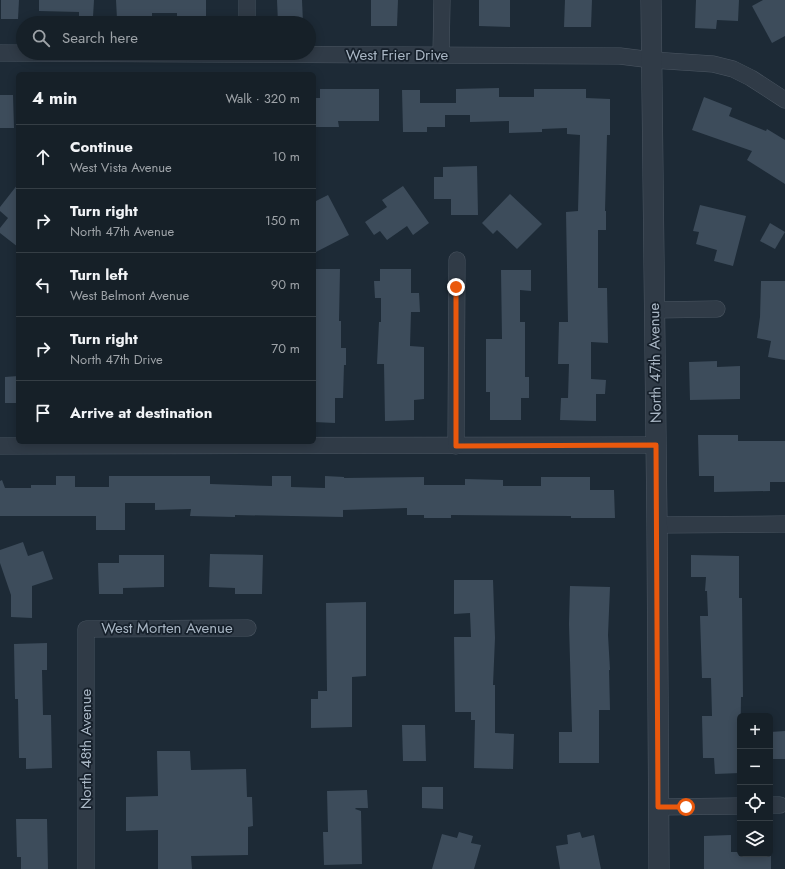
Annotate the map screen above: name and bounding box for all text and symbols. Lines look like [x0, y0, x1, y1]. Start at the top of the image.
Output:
search box [16, 16, 316, 60]
icon: search [30, 27, 52, 49]
text: Search here [62, 27, 138, 49]
street label: West Frier Drive [346, 44, 449, 66]
text: 4 min [32, 86, 77, 110]
text: Walk · 320 m [225, 89, 300, 108]
text: Continue [70, 136, 133, 158]
icon: ahead [32, 146, 54, 168]
text: 10 m [272, 147, 300, 166]
text: West Vista Avenue [70, 158, 172, 177]
text: Turn right [70, 200, 138, 222]
icon: right [32, 210, 54, 232]
text: 150 m [265, 211, 300, 230]
text: North 47th Avenue [70, 222, 174, 241]
text: Turn left [70, 264, 128, 286]
icon: left [32, 274, 54, 296]
text: 90 m [271, 275, 300, 294]
route end [447, 278, 465, 296]
text: West Belmont Avenue [70, 286, 189, 305]
street label: North 47th Avenue [643, 302, 667, 423]
text: Turn right [70, 328, 138, 350]
icon: right [32, 338, 54, 360]
text: 70 m [271, 339, 300, 358]
text: North 47th Drive [70, 350, 163, 369]
icon: arrive [32, 402, 54, 424]
text: Arrive at destination [70, 402, 212, 424]
street label: West Morten Avenue [101, 617, 233, 639]
street label: North 48th Avenue [75, 688, 97, 809]
map controls [737, 713, 773, 857]
button: + [737, 713, 773, 749]
button: − [737, 749, 773, 785]
button: locate [737, 785, 773, 821]
route start [677, 798, 695, 816]
button: layers [737, 821, 773, 857]

